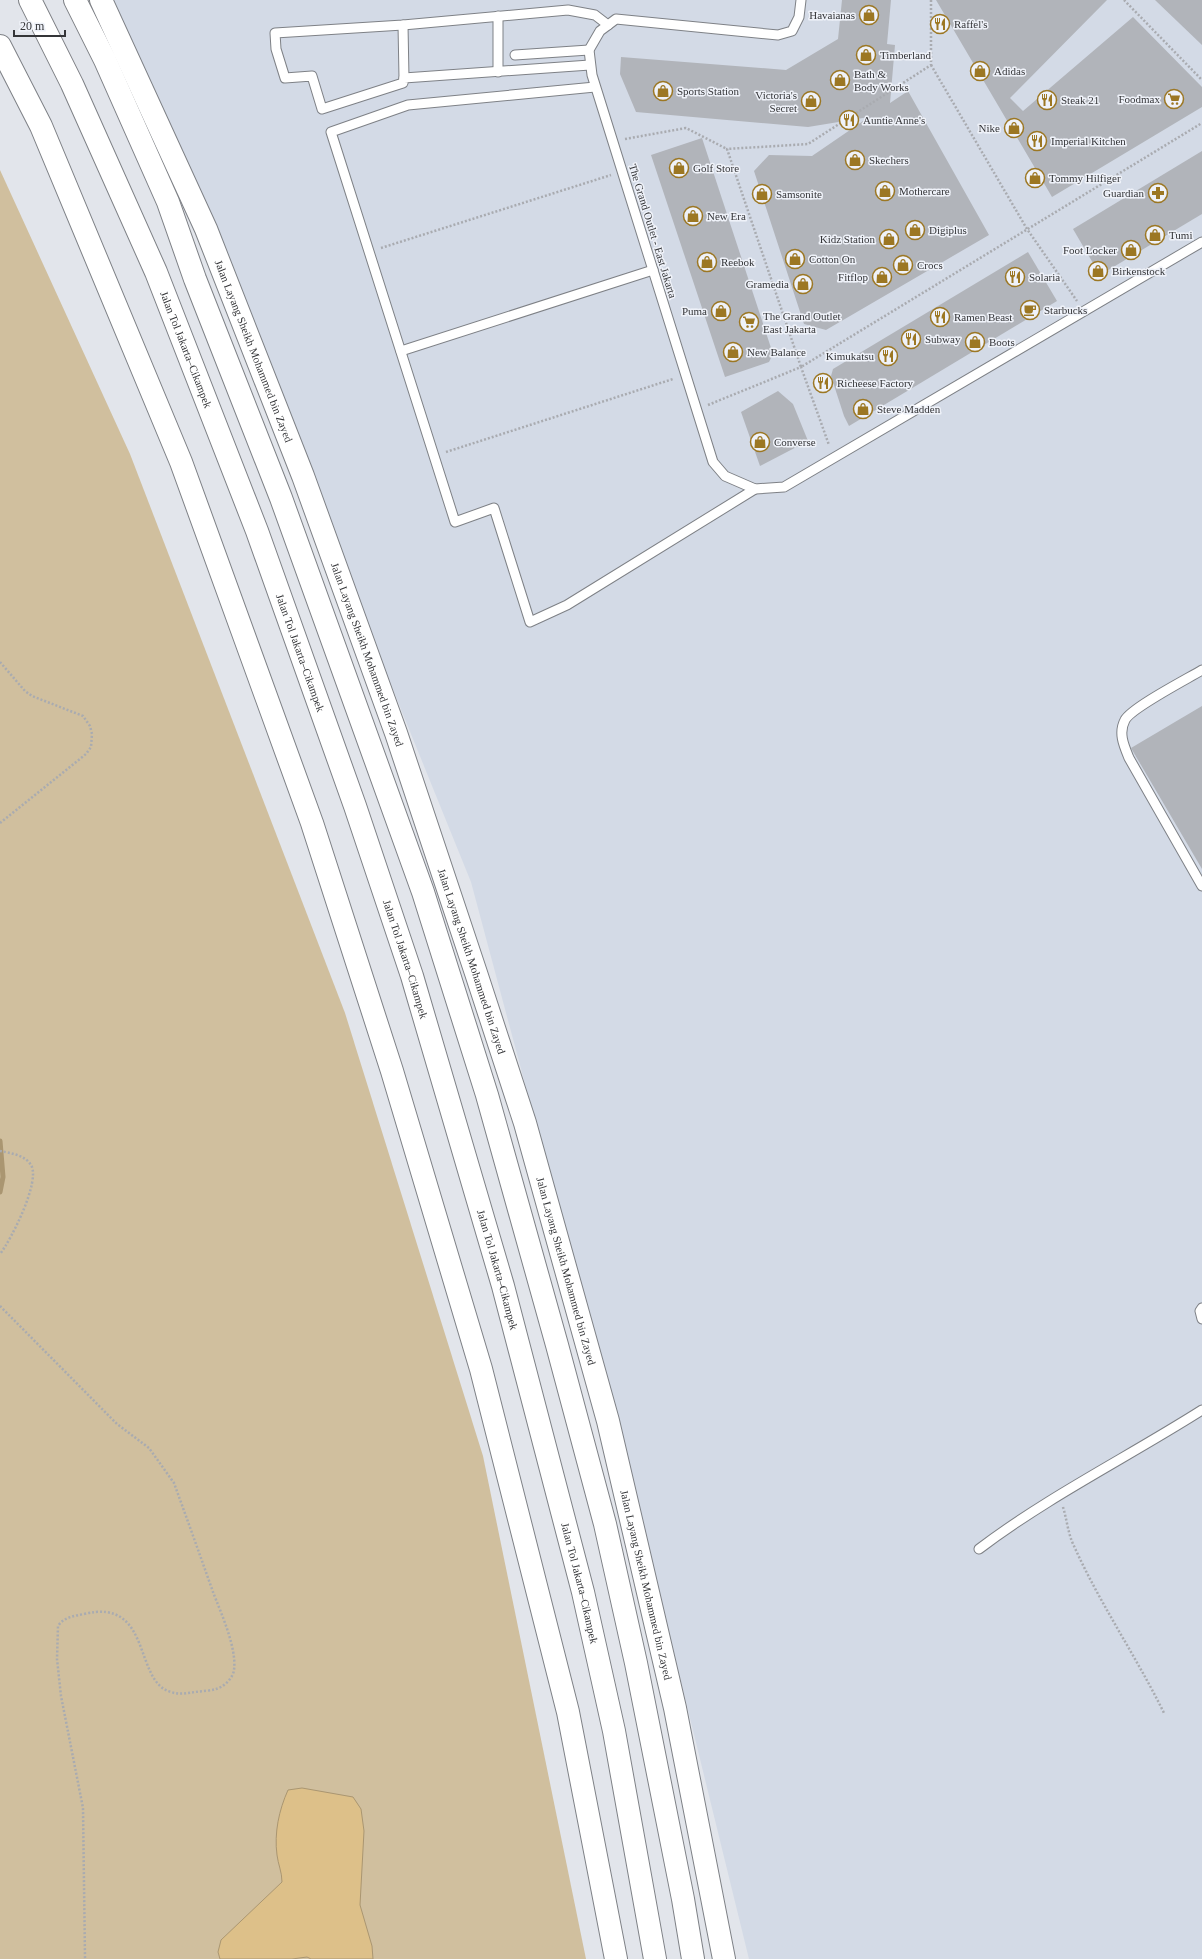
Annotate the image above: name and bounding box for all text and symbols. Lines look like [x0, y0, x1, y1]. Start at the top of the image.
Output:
shop icon: Havaianas [858, 4, 880, 26]
place label: Havaianas [809, 9, 855, 21]
scale bar [14, 12, 65, 38]
restaurant icon: Raffel's [929, 13, 951, 35]
place label: Raffel's [954, 18, 988, 30]
text: 20 m [20, 19, 45, 33]
shop icon: Timberland [855, 44, 877, 66]
place label: Timberland [880, 49, 931, 61]
shop icon: Adidas [969, 60, 991, 82]
place label: Adidas [994, 65, 1025, 77]
place label: Bath & Body Works [854, 68, 909, 93]
shop icon: Bath & Body Works [829, 69, 851, 91]
shop icon: Sports Station [652, 80, 674, 102]
place label: Sports Station [677, 85, 740, 97]
supermarket icon: Foodmax [1163, 88, 1185, 110]
place label: Victoria's Secret [755, 89, 797, 114]
restaurant icon: Steak 21 [1036, 89, 1058, 111]
shop icon: Victoria's Secret [800, 90, 822, 112]
place label: Foodmax [1118, 93, 1160, 105]
place label: Steak 21 [1061, 94, 1099, 106]
restaurant icon: Auntie Anne's [838, 109, 860, 131]
place label: Auntie Anne's [863, 114, 925, 126]
shop icon: Nike [1003, 117, 1025, 139]
place label: Nike [979, 122, 1000, 134]
restaurant icon: Imperial Kitchen [1026, 130, 1048, 152]
place label: Imperial Kitchen [1051, 135, 1126, 147]
shop icon: Skechers [844, 149, 866, 171]
place label: Skechers [869, 154, 909, 166]
shop icon: Golf Store [668, 157, 690, 179]
street label: The Grand Outlet - East Jakarta [627, 162, 679, 300]
place label: Golf Store [693, 162, 739, 174]
shop icon: Tommy Hilfiger [1024, 167, 1046, 189]
place label: Tommy Hilfiger [1049, 172, 1121, 184]
shop icon: Mothercare [874, 180, 896, 202]
pharmacy icon: Guardian [1147, 182, 1169, 204]
shop icon: Samsonite [751, 183, 773, 205]
place label: Mothercare [899, 185, 950, 197]
place label: Guardian [1103, 187, 1144, 199]
place label: Samsonite [776, 188, 822, 200]
shop icon: New Era [682, 205, 704, 227]
place label: New Era [707, 210, 746, 222]
shop icon: Digiplus [904, 219, 926, 241]
place label: Digiplus [929, 224, 967, 236]
shop icon: Tumi [1144, 224, 1166, 246]
shop icon: Kidz Station [878, 228, 900, 250]
place label: Tumi [1169, 229, 1192, 241]
place label: Kidz Station [820, 233, 875, 245]
shop icon: Foot Locker [1120, 239, 1142, 261]
place label: Foot Locker [1063, 244, 1117, 256]
shop icon: Cotton On [784, 248, 806, 270]
shop icon: Reebok [696, 251, 718, 273]
place label: Cotton On [809, 253, 856, 265]
shop icon: Crocs [892, 254, 914, 276]
place label: Reebok [721, 256, 755, 268]
street label: Jalan Layang Sheikh Mohammed bin Zayed [213, 258, 295, 444]
place label: Crocs [917, 259, 943, 271]
shop icon: Birkenstock [1087, 260, 1109, 282]
place label: Birkenstock [1112, 265, 1166, 277]
shop icon: Fitflop [871, 266, 893, 288]
restaurant icon: Solaria [1004, 266, 1026, 288]
place label: Fitflop [838, 271, 868, 283]
place label: Solaria [1029, 271, 1060, 283]
shop icon: Gramedia [792, 273, 814, 295]
place label: Gramedia [746, 278, 789, 290]
street label: Jalan Tol Jakarta–Cikampek [158, 289, 215, 410]
cafe icon: Starbucks [1019, 299, 1041, 321]
shop icon: Puma [710, 300, 732, 322]
place label: Starbucks [1044, 304, 1087, 316]
place label: Puma [682, 305, 707, 317]
restaurant icon: Ramen Beast [929, 306, 951, 328]
place label: The Grand Outlet East Jakarta [763, 310, 841, 335]
supermarket icon: The Grand Outlet East Jakarta [738, 311, 760, 333]
place label: Ramen Beast [954, 311, 1012, 323]
restaurant icon: Subway [900, 328, 922, 350]
shop icon: Boots [964, 331, 986, 353]
place label: Subway [925, 333, 961, 345]
place label: Boots [989, 336, 1015, 348]
shop icon: New Balance [722, 341, 744, 363]
restaurant icon: Kimukatsu [877, 345, 899, 367]
place label: New Balance [747, 346, 806, 358]
place label: Kimukatsu [826, 350, 874, 362]
restaurant icon: Richeese Factory [812, 372, 834, 394]
place label: Richeese Factory [837, 377, 914, 389]
shop icon: Steve Madden [852, 398, 874, 420]
place label: Steve Madden [877, 403, 941, 415]
shop icon: Converse [749, 431, 771, 453]
place label: Converse [774, 436, 816, 448]
street label: Jalan Layang Sheikh Mohammed bin Zayed [329, 561, 406, 748]
street label: Jalan Tol Jakarta–Cikampek [274, 592, 327, 714]
street label: Jalan Layang Sheikh Mohammed bin Zayed [436, 867, 508, 1056]
street label: Jalan Tol Jakarta–Cikampek [381, 898, 430, 1021]
street label: Jalan Layang Sheikh Mohammed bin Zayed [534, 1176, 598, 1367]
street label: Jalan Tol Jakarta–Cikampek [475, 1208, 520, 1332]
street label: Jalan Layang Sheikh Mohammed bin Zayed [618, 1489, 674, 1682]
street label: Jalan Tol Jakarta–Cikampek [559, 1521, 600, 1645]

